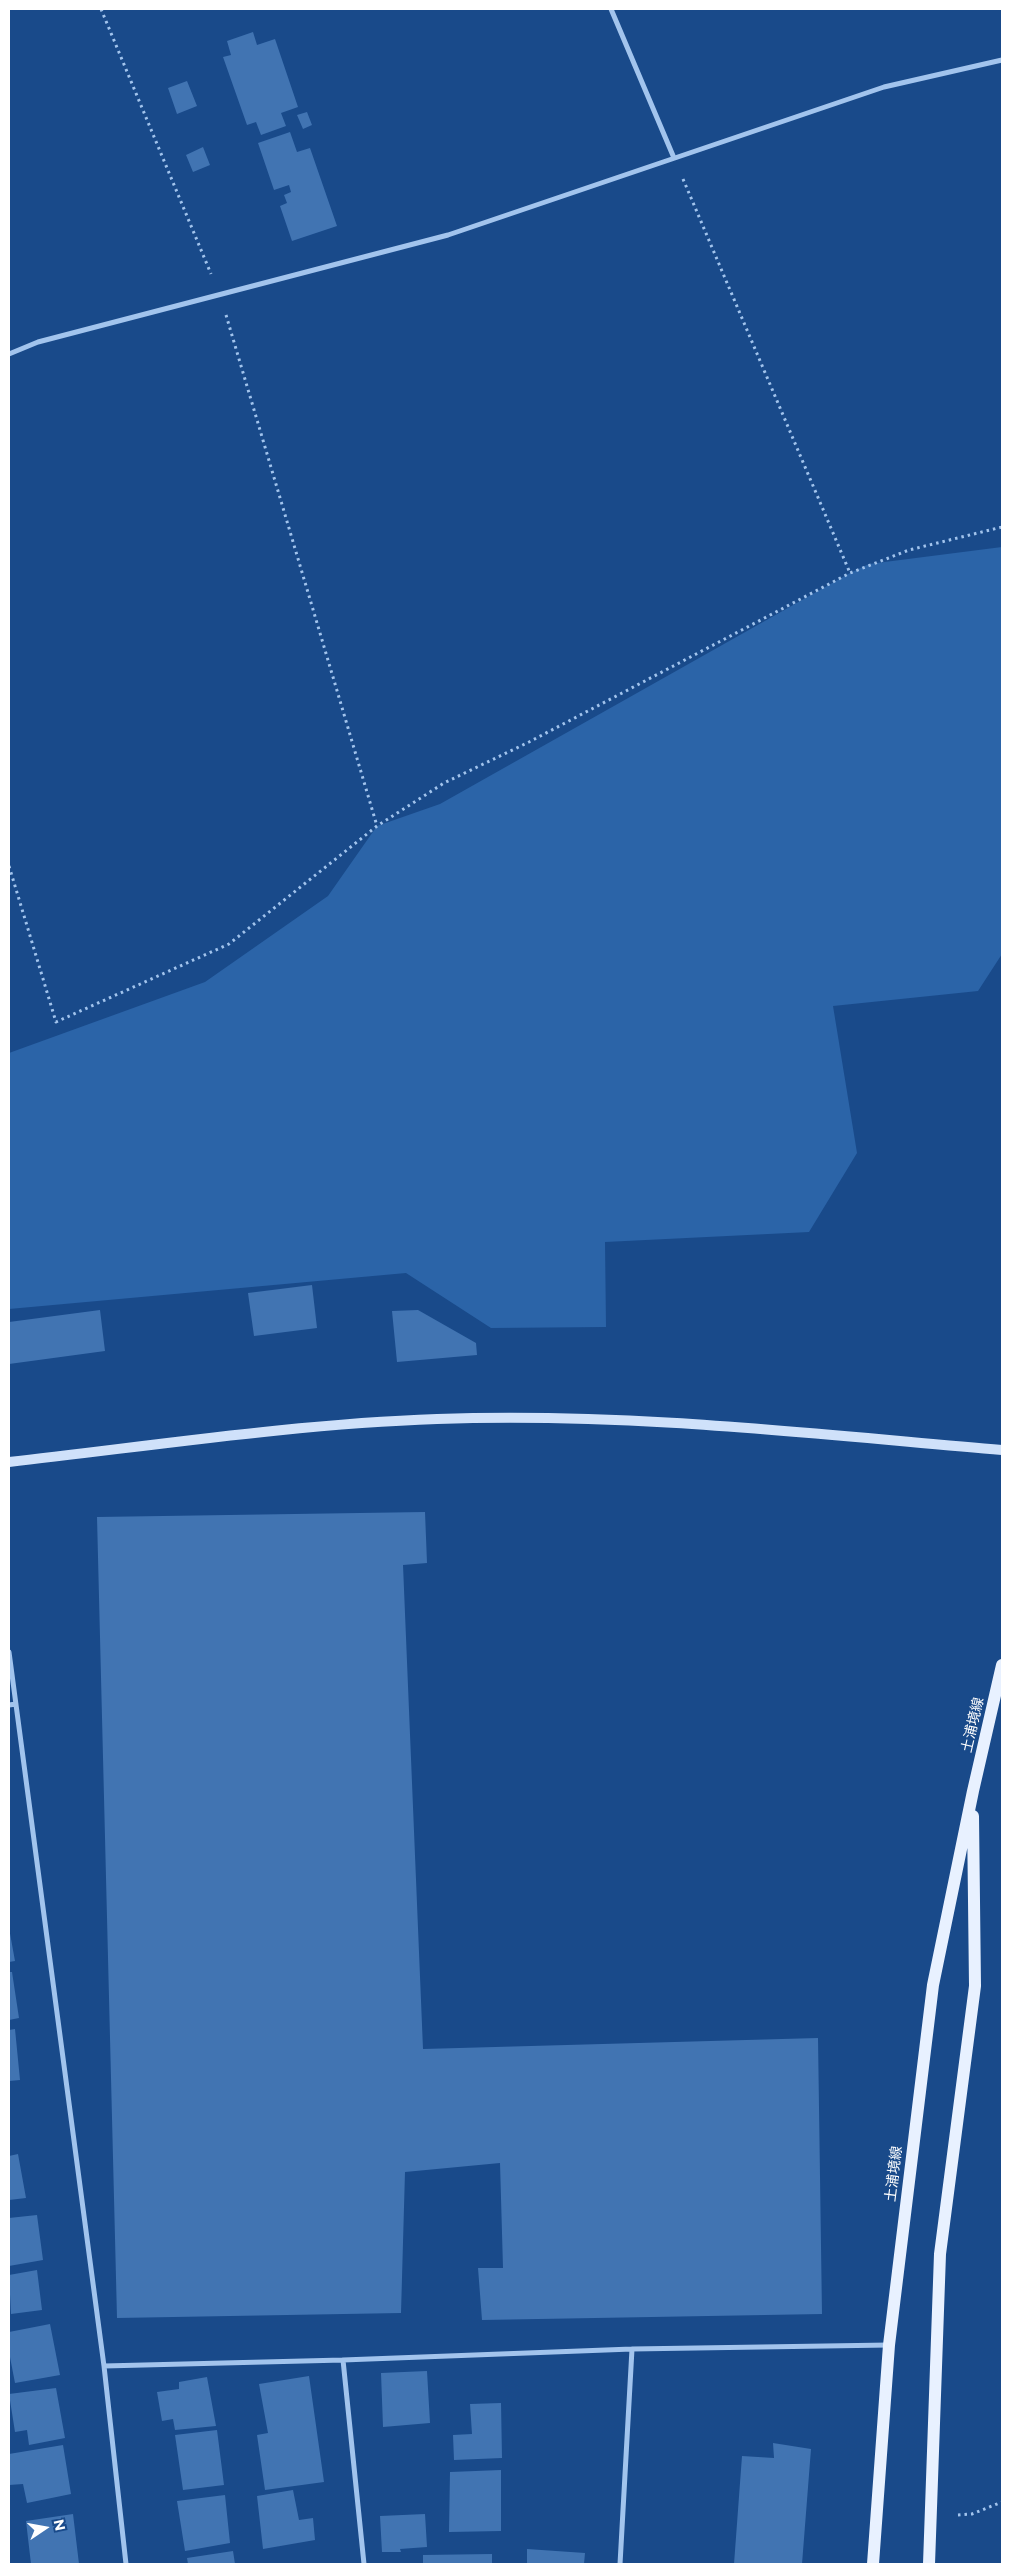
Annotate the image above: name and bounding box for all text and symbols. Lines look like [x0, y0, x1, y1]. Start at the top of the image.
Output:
street label: 土浦境線 [959, 1696, 987, 1754]
street label: 土浦境線 [882, 2145, 906, 2203]
north arrow [20, 2503, 70, 2553]
text: N [50, 2517, 70, 2532]

